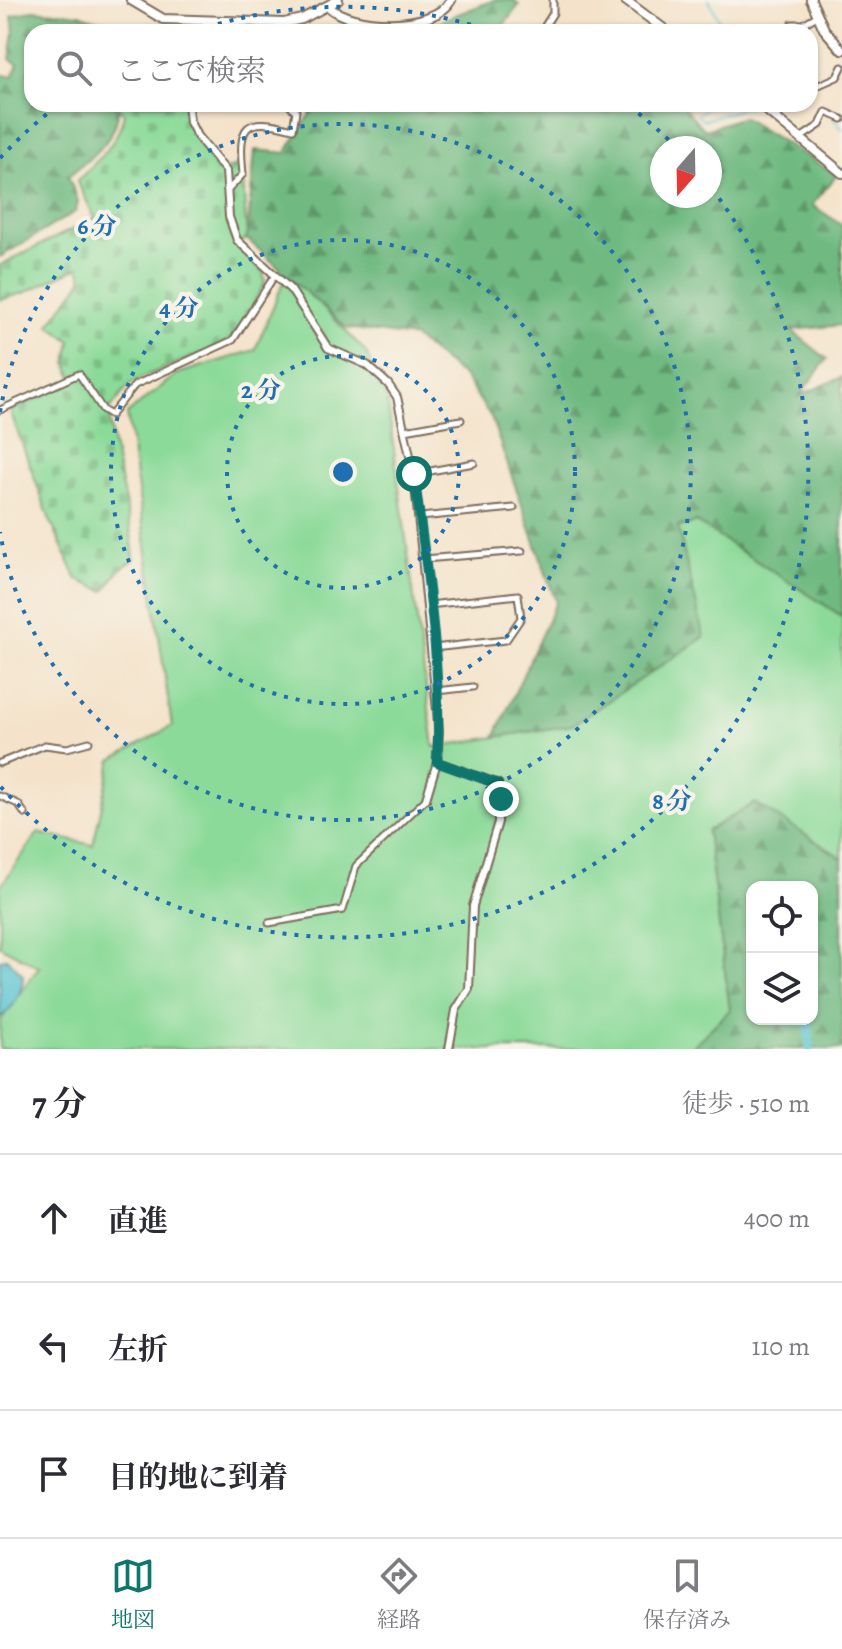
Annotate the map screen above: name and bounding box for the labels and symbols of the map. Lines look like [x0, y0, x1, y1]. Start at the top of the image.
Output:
north arrow [650, 136, 722, 208]
text: 6 分 [77, 210, 117, 242]
text: 4 分 [159, 292, 199, 324]
text: 2 分 [241, 374, 281, 406]
route start [396, 456, 432, 492]
centre of rings [329, 458, 357, 486]
route end [483, 781, 519, 817]
text: 8 分 [652, 785, 692, 817]

